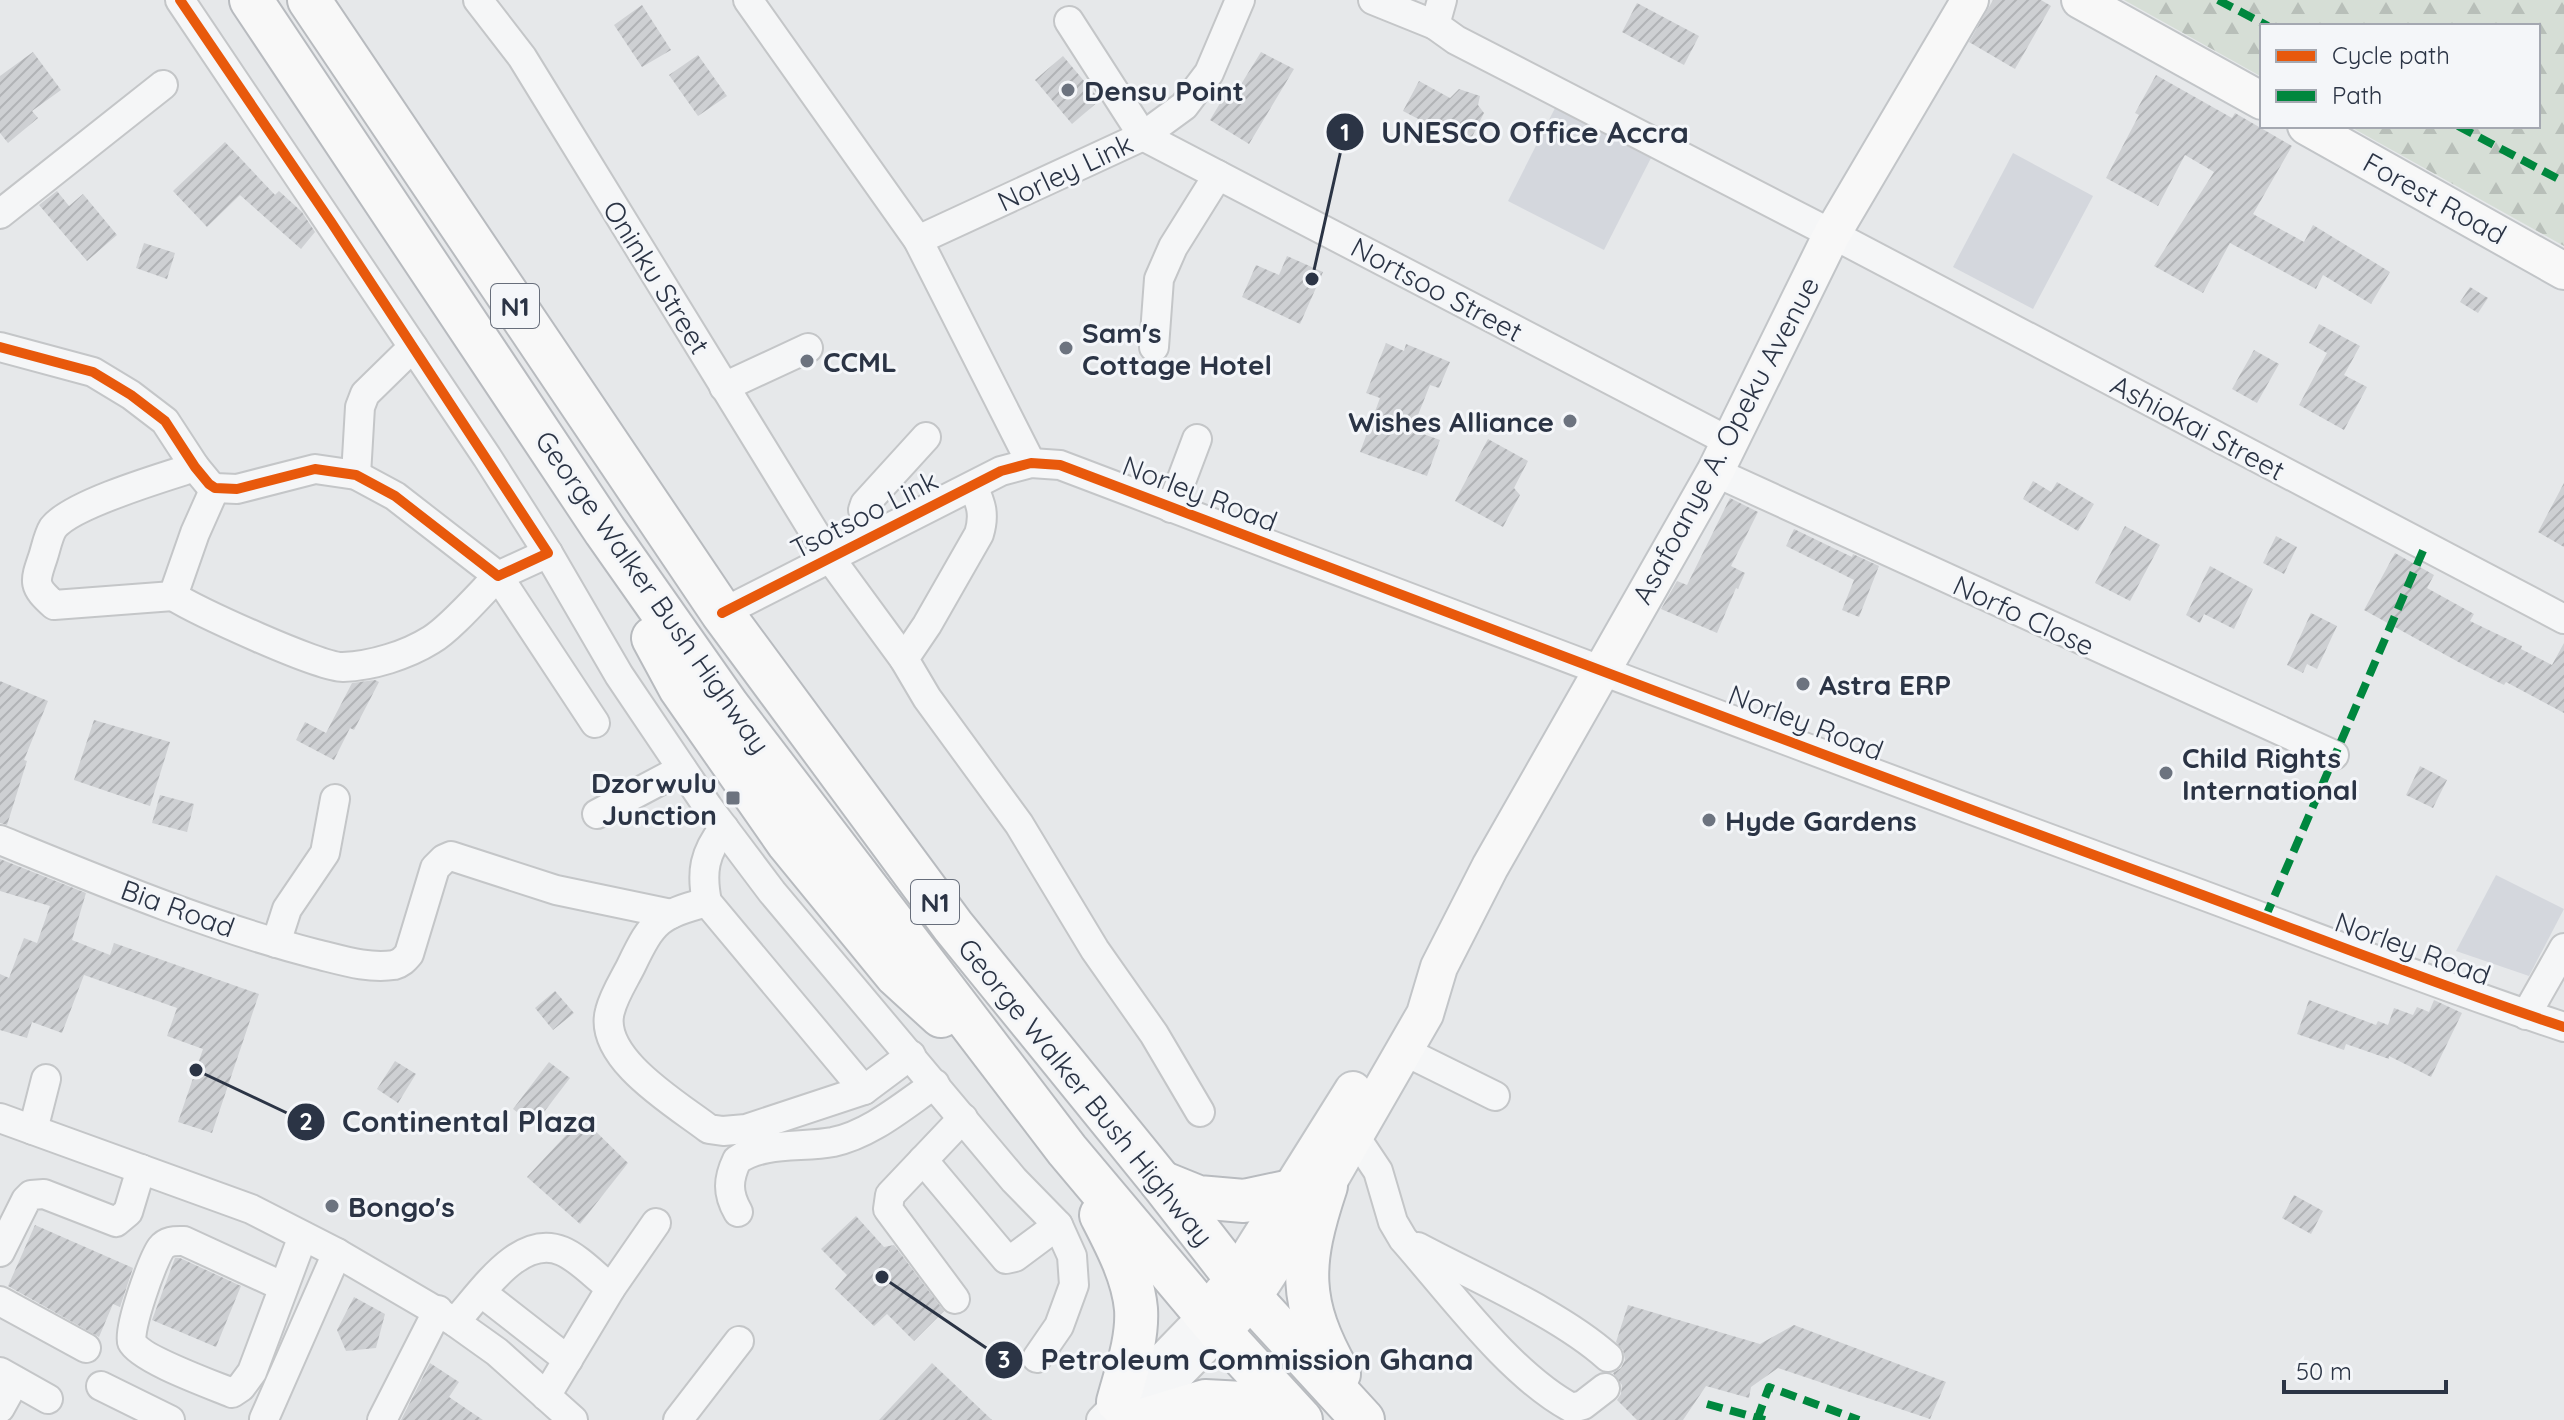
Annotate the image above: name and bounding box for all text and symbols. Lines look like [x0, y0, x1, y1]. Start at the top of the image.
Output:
legend [2260, 24, 2540, 128]
text: Cycle path [2332, 40, 2450, 70]
place label: Densu Point [1084, 73, 1244, 108]
text: Path [2332, 80, 2383, 110]
marker: Densu Point [1059, 81, 1077, 99]
callout: UNESCO Office Accra [1325, 105, 1705, 159]
text: UNESCO Office Accra [1381, 113, 1689, 151]
text: 1 [1340, 117, 1350, 147]
street label: Norley Link [992, 125, 1138, 219]
street label: Forest Road [2357, 144, 2513, 252]
street label: Oninku Street [596, 194, 718, 360]
street label: Nortsoo Street [1345, 229, 1529, 349]
street label: Asafoanye A. Opeku Avenue [1624, 270, 1826, 610]
road number: N1 [491, 284, 539, 328]
place label: Sam's Cottage Hotel [1082, 315, 1272, 382]
marker: Sam's Cottage Hotel [1057, 339, 1075, 357]
place label: CCML [823, 344, 897, 379]
marker: CCML [798, 352, 816, 370]
street label: Ashiokai Street [2105, 366, 2291, 488]
place label: Wishes Alliance [1348, 404, 1554, 439]
marker: Wishes Alliance [1561, 412, 1579, 430]
street label: George Walker Bush Highway [528, 424, 778, 760]
street label: Norley Road [1118, 447, 1282, 539]
street label: Tsotsoo Link [785, 462, 943, 566]
street label: Norfo Close [1948, 567, 2100, 663]
place label: Astra ERP [1819, 667, 1951, 702]
marker: Astra ERP [1794, 675, 1812, 693]
street label: Norley Road [1724, 676, 1888, 768]
place label: Child Rights International [2182, 740, 2358, 807]
marker: Child Rights International [2157, 764, 2175, 782]
place label: Dzorwulu Junction [591, 765, 717, 832]
marker: Dzorwulu Junction [724, 789, 742, 807]
place label: Hyde Gardens [1725, 803, 1917, 838]
marker: Hyde Gardens [1700, 811, 1718, 829]
street label: Bia Road [116, 871, 240, 945]
road number: N1 [911, 880, 959, 924]
street label: Norley Road [2330, 904, 2496, 992]
street label: George Walker Bush Highway [951, 931, 1221, 1253]
callout: Continental Plaza [286, 1095, 612, 1149]
text: Continental Plaza [342, 1102, 596, 1140]
text: 2 [299, 1106, 313, 1136]
place label: Bongo's [348, 1189, 455, 1224]
marker: Bongo's [323, 1197, 341, 1215]
callout: Petroleum Commission Ghana [984, 1333, 1489, 1387]
text: Petroleum Commission Ghana [1041, 1340, 1473, 1378]
text: 3 [998, 1344, 1010, 1374]
scale bar [2284, 1344, 2446, 1394]
text: 50 m [2296, 1356, 2352, 1386]

